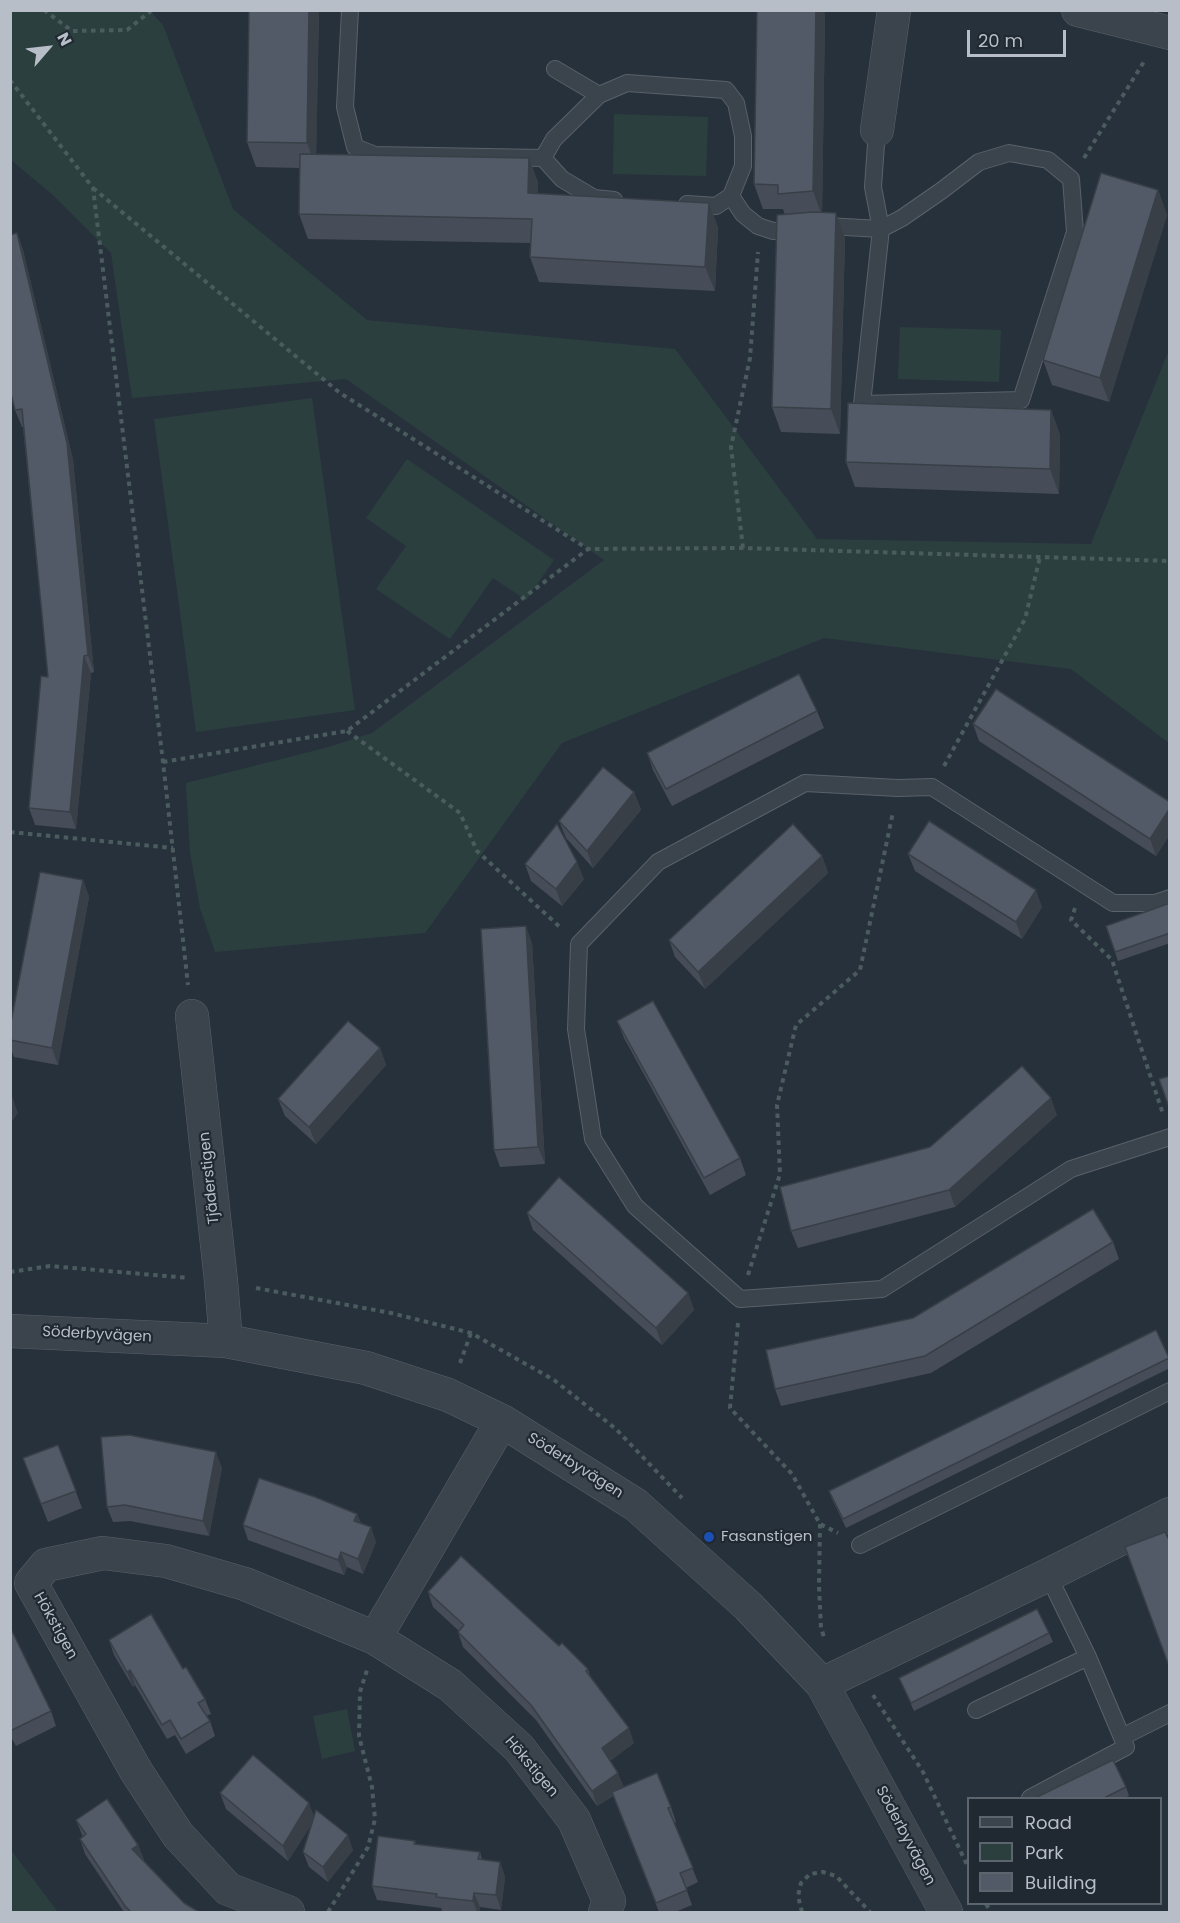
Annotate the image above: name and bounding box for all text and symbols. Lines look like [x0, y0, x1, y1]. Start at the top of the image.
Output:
north arrow [18, 18, 78, 78]
scale bar [970, 18, 1069, 56]
text: 20 m [978, 28, 1023, 53]
text: N [51, 29, 77, 50]
street label: Tjäderstigen [196, 1131, 224, 1225]
street label: Söderbyvägen [42, 1323, 152, 1347]
street label: Söderbyvägen [524, 1429, 626, 1503]
place label: Fasanstigen [721, 1528, 812, 1546]
marker: Fasanstigen [702, 1530, 716, 1544]
street label: Hökstigen [29, 1589, 81, 1663]
street label: Hökstigen [500, 1733, 562, 1801]
street label: Söderbyvägen [871, 1783, 939, 1889]
legend [967, 1797, 1162, 1905]
text: Road [1025, 1810, 1072, 1835]
text: Park [1025, 1840, 1064, 1865]
text: Building [1025, 1870, 1097, 1895]

